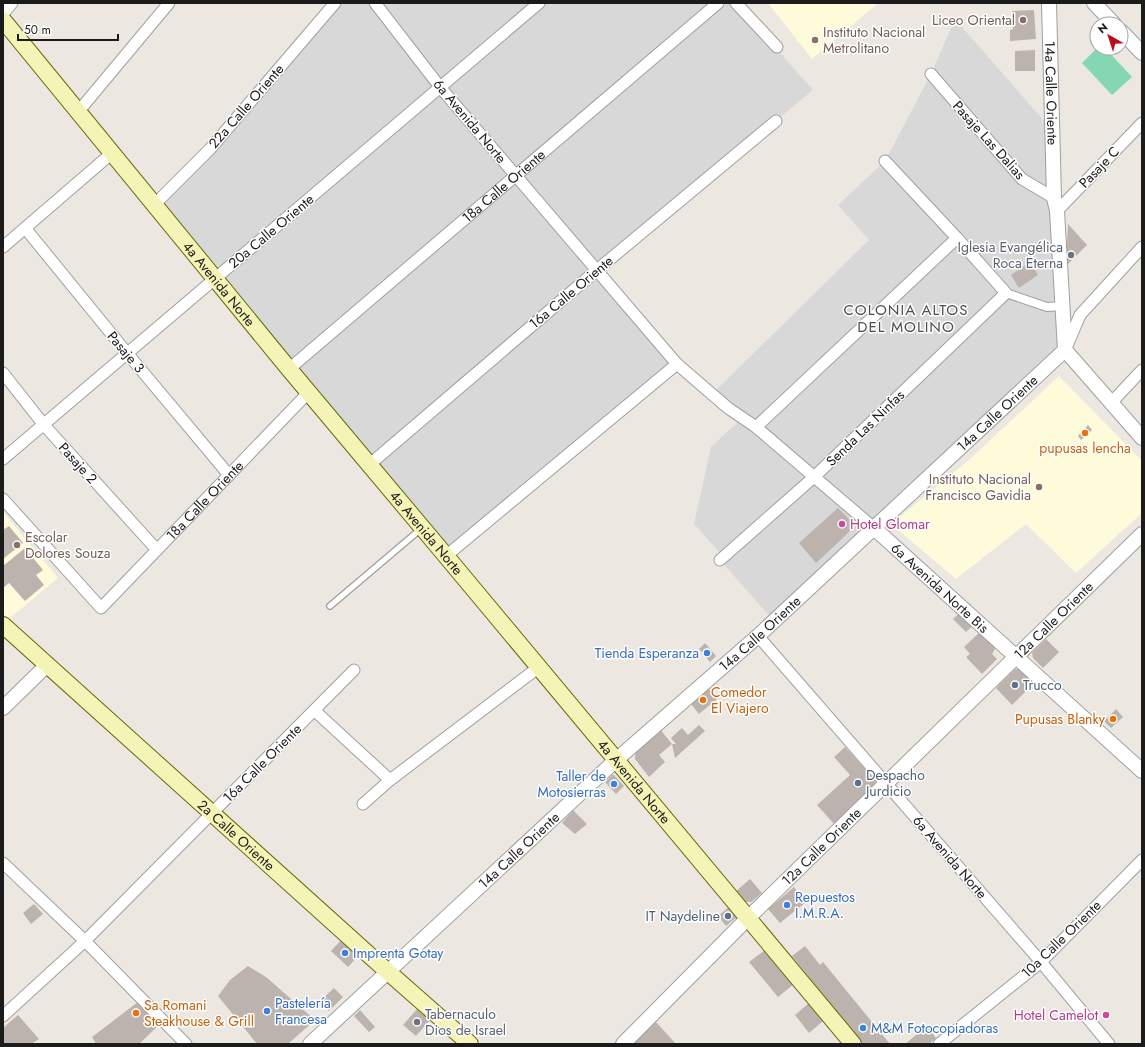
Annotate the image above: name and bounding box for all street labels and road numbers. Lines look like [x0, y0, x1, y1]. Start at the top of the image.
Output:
street label: 14a Calle Oriente [1040, 41, 1063, 145]
street label: 22a Calle Oriente [204, 60, 288, 152]
street label: 6a Avenida Norte [429, 75, 511, 167]
street label: Pasaje Las Dalias [948, 96, 1030, 184]
street label: Pasaje C [1074, 142, 1124, 192]
street label: 18a Calle Oriente [458, 145, 550, 227]
street label: 20a Calle Oriente [224, 189, 318, 273]
street label: 4a Avenida Norte [178, 237, 260, 331]
street label: 16a Calle Oriente [525, 251, 617, 333]
street label: Pasaje 3 [103, 327, 150, 377]
street label: 14a Calle Oriente [952, 370, 1042, 456]
street label: Senda Las Ninfas [821, 385, 909, 471]
street label: Pasaje 2 [54, 438, 102, 488]
street label: 18a Calle Oriente [161, 456, 248, 545]
street label: 4a Avenida Norte [385, 486, 468, 579]
street label: 6a Avenida Norte Bis [887, 538, 994, 638]
street label: 12a Calle Oriente [1009, 577, 1098, 664]
street label: 14a Calle Oriente [714, 591, 805, 676]
street label: 16a Calle Oriente [218, 719, 306, 807]
street label: 4a Avenida Norte [593, 735, 675, 828]
street label: 2a Calle Oriente [193, 795, 279, 875]
street label: 12a Calle Oriente [777, 803, 866, 890]
street label: 14a Calle Oriente [474, 807, 564, 893]
street label: 6a Avenida Norte [908, 811, 992, 903]
street label: 10a Calle Oriente [1016, 896, 1106, 982]

